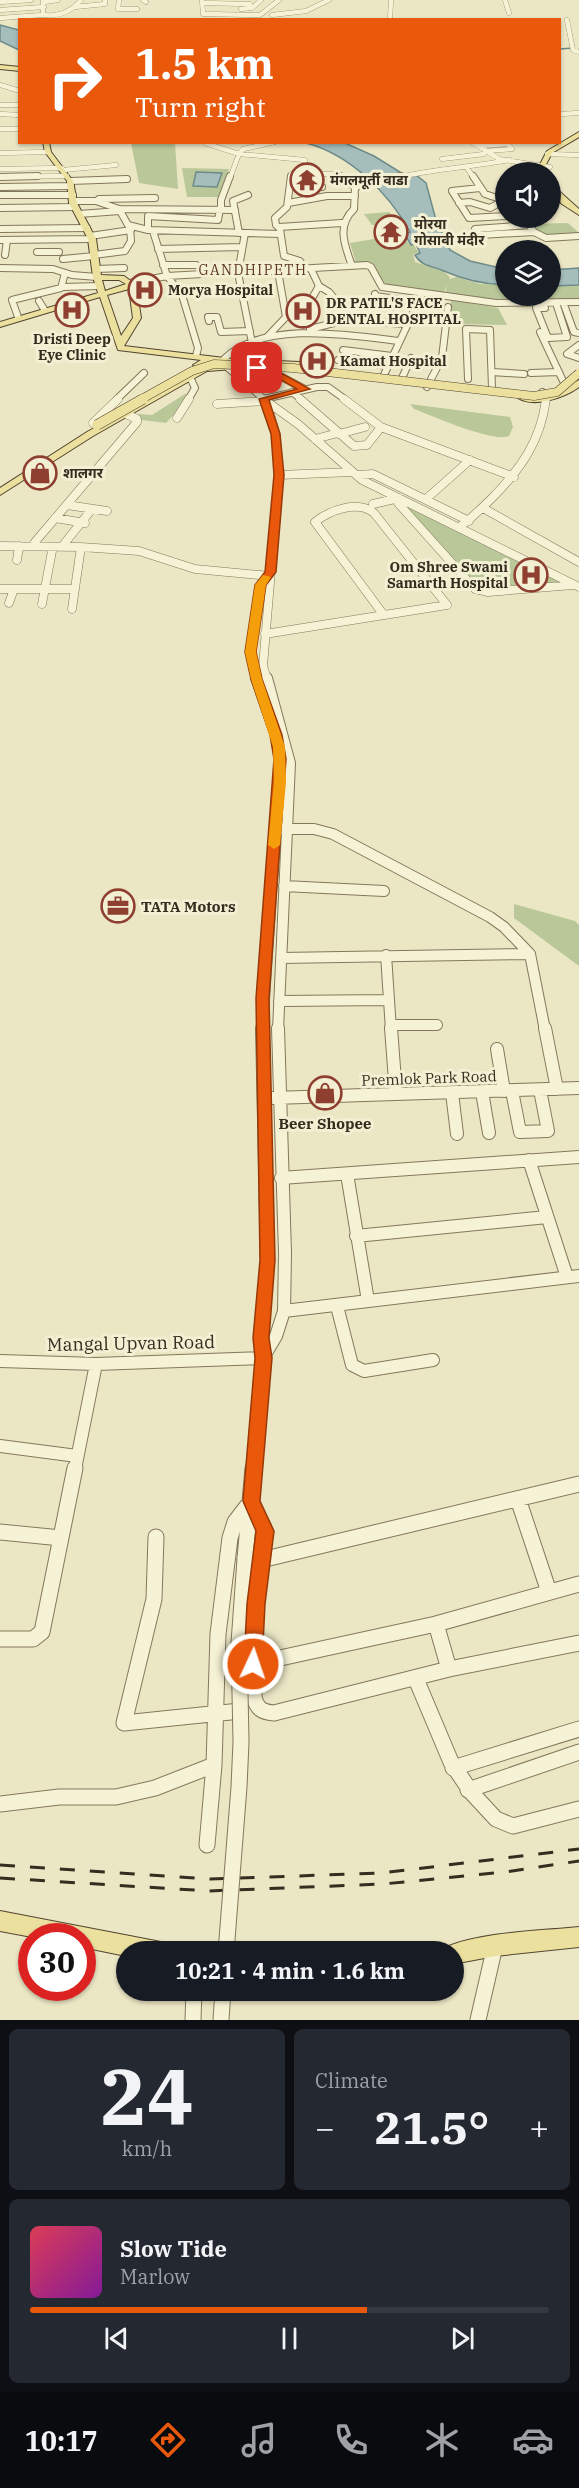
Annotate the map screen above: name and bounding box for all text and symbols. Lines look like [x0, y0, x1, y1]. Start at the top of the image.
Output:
text: 1.5 km [135, 36, 274, 91]
icon: right [36, 42, 114, 120]
text: Turn right [135, 89, 266, 124]
temple icon: मंगलमूर्ती वाडा [289, 162, 325, 198]
map controls [495, 162, 561, 306]
button: sound [495, 162, 561, 228]
place label: मंगलमूर्ती वाडा [330, 171, 409, 190]
temple icon: मोरया गोसावी मंदीर [373, 214, 409, 250]
place label: मोरया गोसावी मंदीर [414, 215, 485, 249]
button: layers [495, 240, 561, 306]
district label: GANDHIPETH [198, 261, 308, 279]
hospital icon: Morya Hospital [127, 272, 163, 308]
place label: Morya Hospital [168, 281, 273, 299]
hospital icon: Dristi Deep Eye Clinic [54, 292, 90, 328]
hospital icon: DR PATIL'S FACE DENTAL HOSPITAL [285, 293, 321, 329]
place label: DR PATIL'S FACE DENTAL HOSPITAL [326, 294, 461, 328]
place label: Dristi Deep Eye Clinic [33, 330, 111, 364]
pin [231, 342, 282, 393]
hospital icon: Kamat Hospital [299, 343, 335, 379]
icon: arrive [240, 351, 273, 384]
place label: Kamat Hospital [340, 352, 447, 370]
shop icon: शालगर [22, 455, 58, 491]
place label: शालगर [63, 464, 104, 482]
hospital icon: Om Shree Swami Samarth Hospital [513, 557, 549, 593]
place label: Om Shree Swami Samarth Hospital [387, 558, 508, 592]
office icon: TATA Motors [100, 888, 136, 924]
place label: TATA Motors [141, 897, 236, 916]
street label: Premlok Park Road [361, 1066, 497, 1090]
shop icon: Beer Shopee [307, 1075, 343, 1111]
place label: Beer Shopee [279, 1114, 371, 1133]
street label: Mangal Upvan Road [47, 1330, 215, 1356]
position arrow [221, 1632, 285, 1696]
speed limit sign: 30 [18, 1923, 96, 2001]
text: 10:21 · 4 min · 1.6 km [175, 1956, 405, 1985]
text: 24 [100, 2045, 194, 2146]
text: Climate [315, 2067, 388, 2094]
text: 21.5° [375, 2098, 489, 2156]
text: − [315, 2106, 335, 2149]
text: + [529, 2106, 549, 2149]
text: km/h [122, 2135, 172, 2162]
text: Slow Tide [120, 2234, 227, 2263]
text: Marlow [120, 2263, 190, 2290]
icon: previous [100, 2322, 133, 2355]
icon: pause [273, 2322, 306, 2355]
icon: next [446, 2322, 479, 2355]
icon: directions [147, 2419, 189, 2461]
icon: music [238, 2419, 280, 2461]
icon: phone [330, 2419, 372, 2461]
icon: climate [421, 2419, 463, 2461]
icon: car [512, 2419, 554, 2461]
text: 10:17 [25, 2423, 98, 2458]

